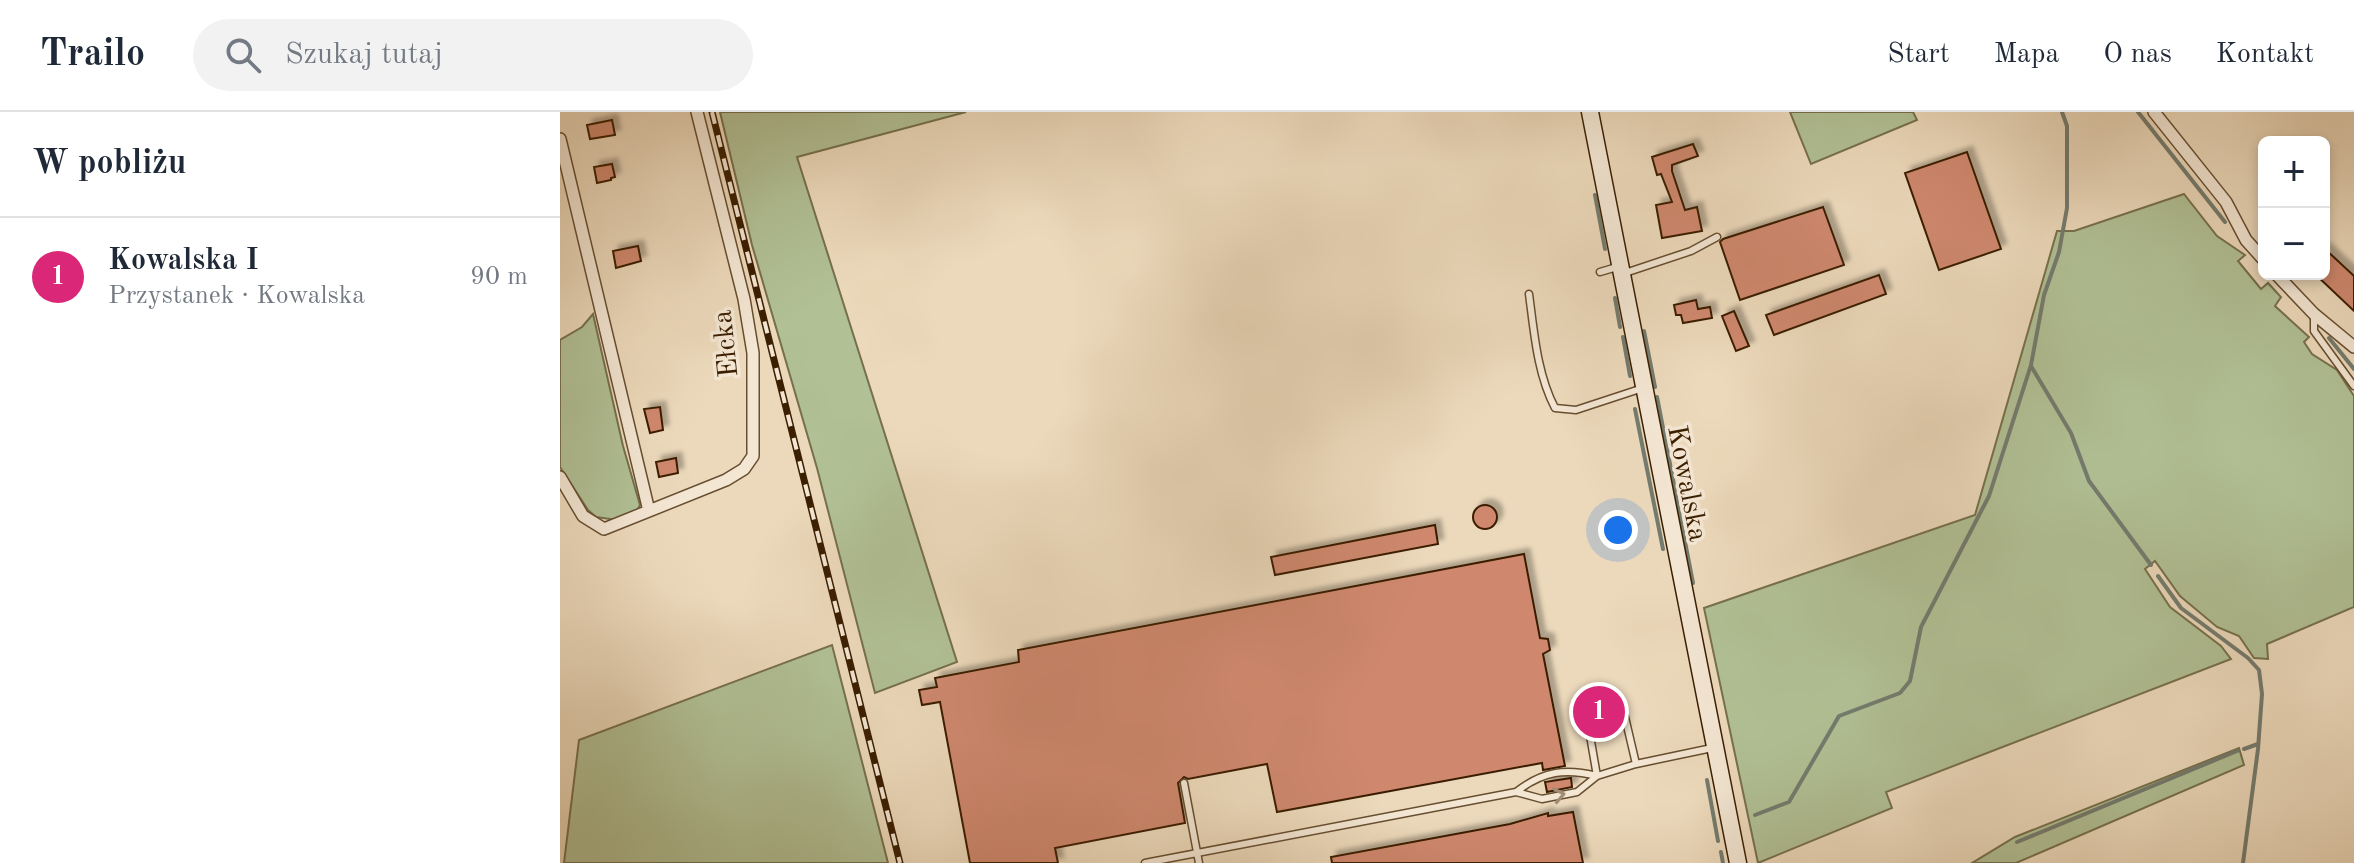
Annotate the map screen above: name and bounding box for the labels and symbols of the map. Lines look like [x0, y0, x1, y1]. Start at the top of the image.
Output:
street label: Ełcka [710, 308, 744, 379]
street label: Kowalska [1661, 423, 1711, 544]
your location [1598, 510, 1638, 550]
pin: 1 [1573, 682, 1625, 742]
one-way arrow [1552, 788, 1566, 805]

